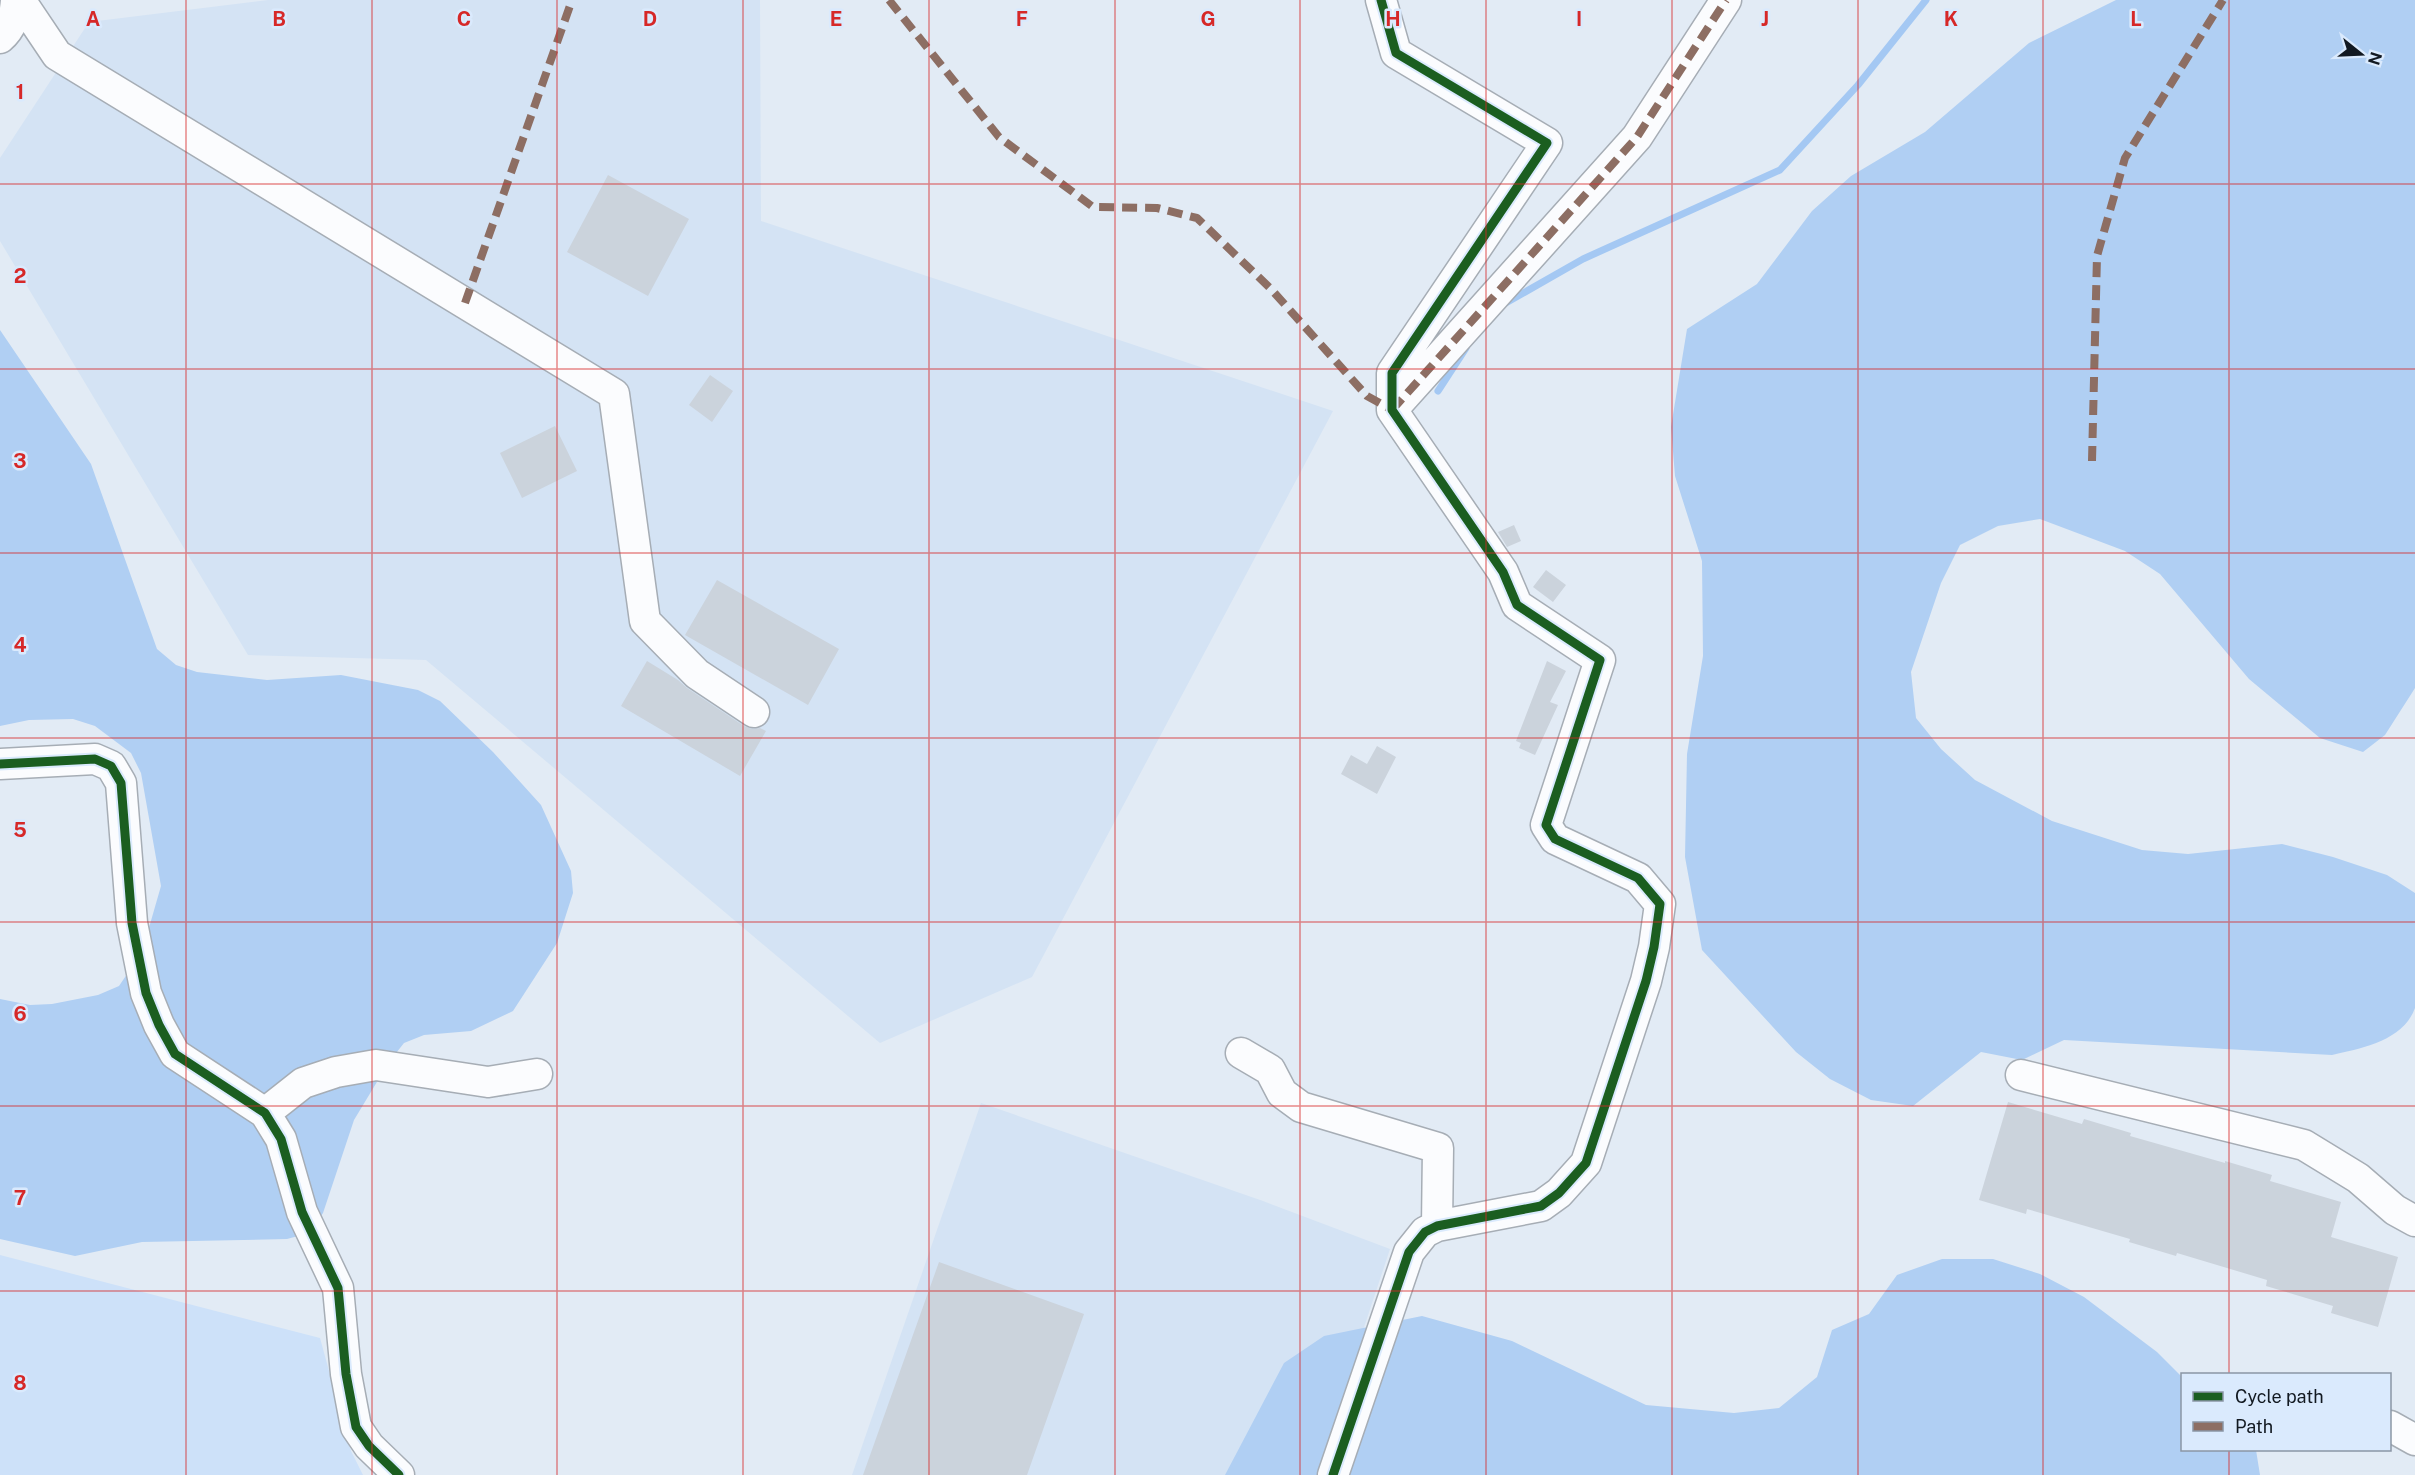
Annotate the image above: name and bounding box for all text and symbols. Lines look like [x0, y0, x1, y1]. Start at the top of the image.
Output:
text: A [86, 7, 100, 31]
text: B [272, 7, 286, 31]
text: C [457, 7, 471, 31]
text: D [643, 7, 657, 31]
text: E [830, 7, 842, 31]
text: F [1016, 7, 1028, 31]
text: G [1200, 7, 1216, 31]
text: H [1385, 7, 1401, 31]
text: I [1576, 7, 1582, 31]
text: J [1761, 7, 1769, 31]
text: K [1944, 7, 1958, 31]
text: L [2130, 7, 2142, 31]
north arrow [2331, 24, 2391, 84]
text: N [2364, 50, 2386, 67]
text: 1 [16, 80, 24, 104]
text: 2 [14, 264, 26, 288]
text: 3 [13, 449, 27, 473]
text: 4 [13, 633, 27, 657]
text: 5 [13, 818, 27, 842]
text: 6 [13, 1002, 27, 1026]
text: 7 [14, 1186, 26, 1210]
text: 8 [13, 1371, 27, 1395]
legend [2181, 1373, 2391, 1451]
text: Cycle path [2235, 1386, 2324, 1407]
text: Path [2235, 1416, 2273, 1437]

